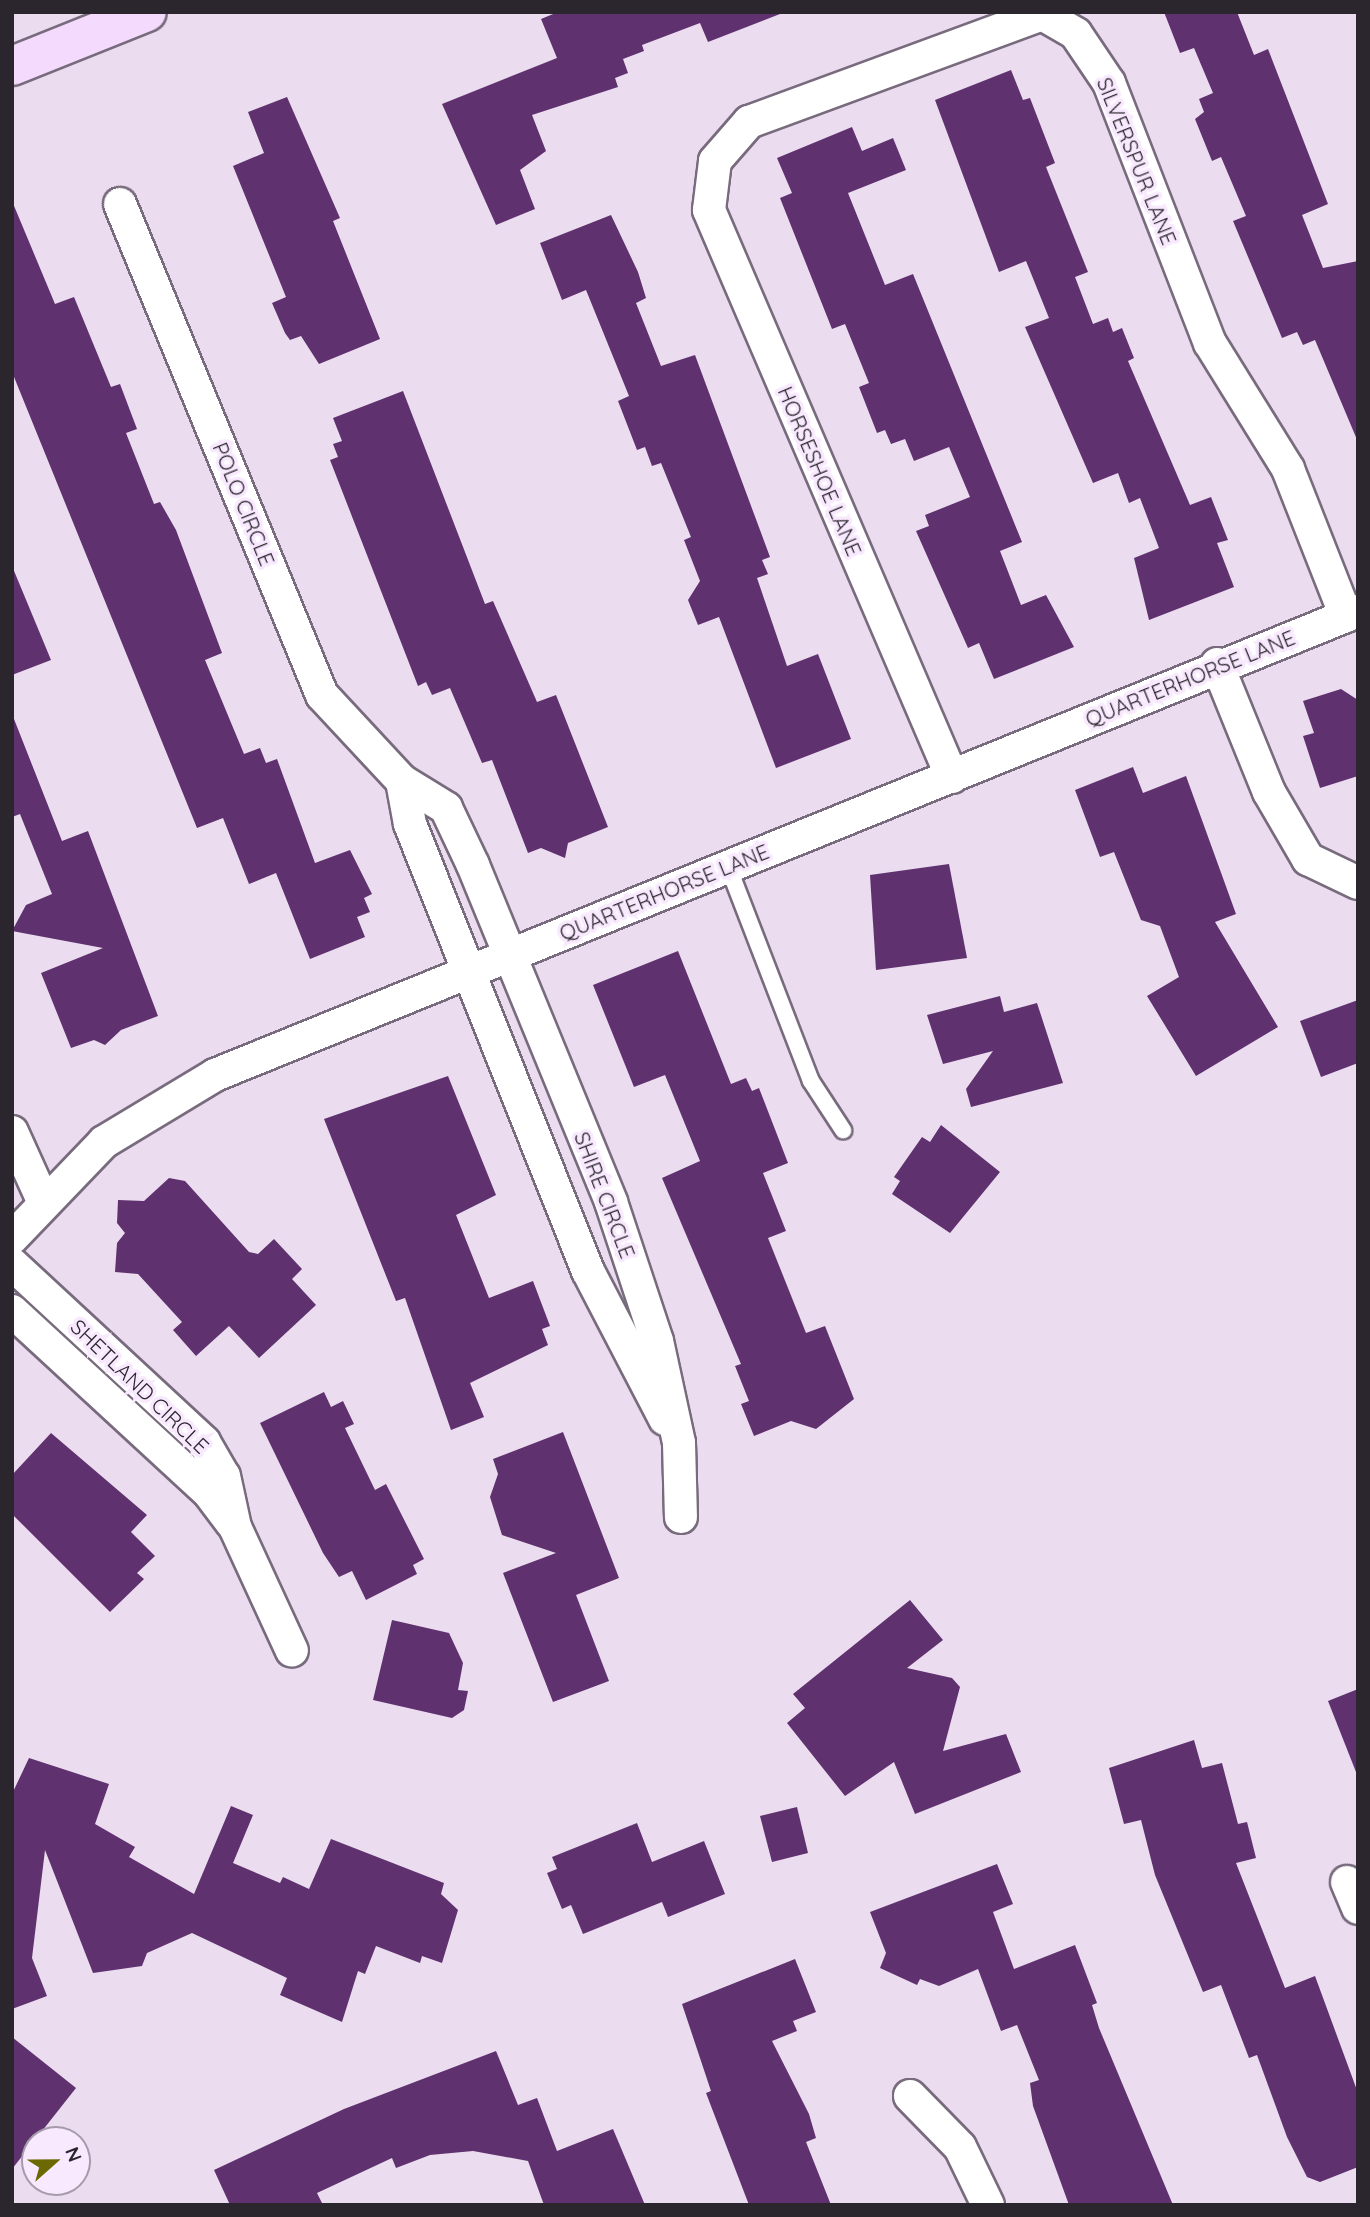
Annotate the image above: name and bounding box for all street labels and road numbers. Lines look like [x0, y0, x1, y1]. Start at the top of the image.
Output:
street label: SILVERSPUR LANE [1092, 74, 1182, 248]
street label: HORSESHOE LANE [773, 382, 867, 560]
street label: POLO CIRCLE [208, 439, 280, 569]
street label: QUARTERHORSE LANE [1082, 624, 1298, 732]
street label: QUARTERHORSE LANE [556, 838, 772, 946]
street label: SHIRE CIRCLE [569, 1128, 641, 1262]
street label: SHETLAND CIRCLE [66, 1314, 214, 1458]

